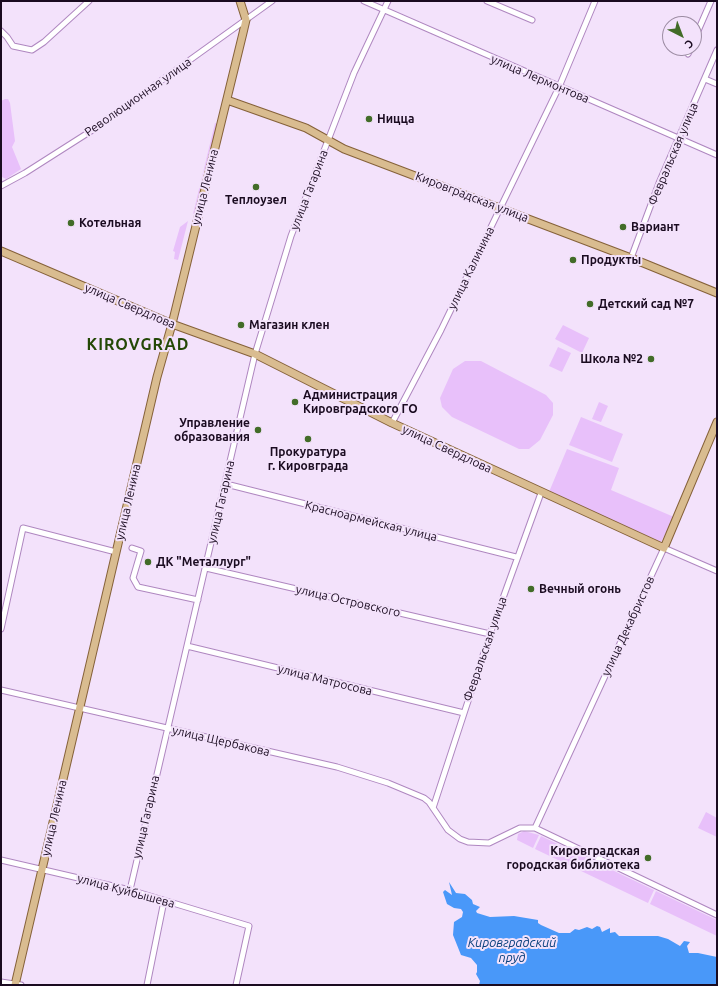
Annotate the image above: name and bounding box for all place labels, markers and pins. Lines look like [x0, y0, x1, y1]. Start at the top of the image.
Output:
place label: Ницца [377, 112, 414, 126]
marker: Ницца [364, 114, 374, 124]
marker: Теплоузел [251, 182, 261, 192]
place label: Теплоузел [225, 193, 287, 207]
place label: Котельная [79, 216, 141, 230]
marker: Котельная [66, 218, 76, 228]
place label: Вариант [631, 220, 680, 234]
marker: Вариант [618, 222, 628, 232]
place label: Продукты [581, 253, 641, 267]
marker: Продукты [568, 255, 578, 265]
place label: Детский сад №7 [598, 297, 694, 311]
marker: Детский сад №7 [585, 299, 595, 309]
place label: Магазин клен [249, 318, 330, 332]
marker: Магазин клен [236, 320, 246, 330]
place label: Школа №2 [580, 352, 643, 366]
marker: Школа №2 [646, 354, 656, 364]
place label: Администрация Кировградского ГО [303, 388, 418, 416]
marker: Администрация Кировградского ГО [290, 397, 300, 407]
place label: Управление образования [174, 416, 250, 444]
marker: Управление образования [253, 425, 263, 435]
marker: Прокуратура г. Кировграда [303, 434, 313, 444]
place label: Прокуратура г. Кировграда [268, 445, 348, 473]
place label: ДК "Металлург" [156, 555, 251, 569]
marker: ДК "Металлург" [143, 557, 153, 567]
place label: Вечный огонь [539, 582, 621, 596]
marker: Вечный огонь [526, 584, 536, 594]
place label: Кировградская городская библиотека [507, 844, 640, 872]
marker: Кировградская городская библиотека [643, 853, 653, 863]

